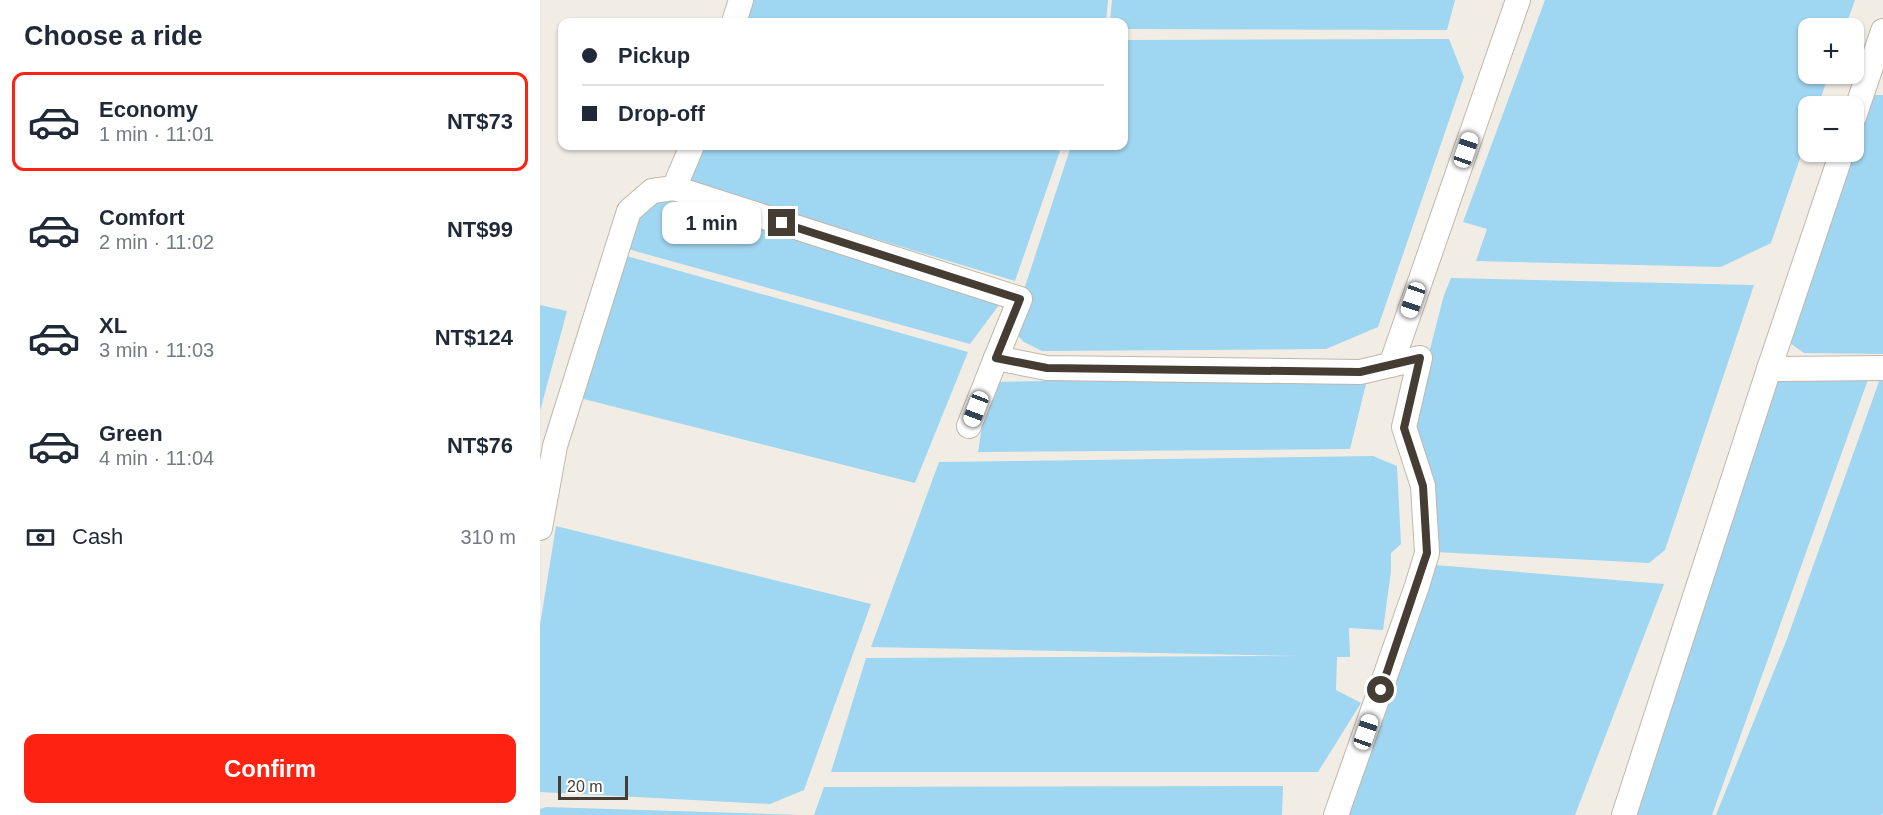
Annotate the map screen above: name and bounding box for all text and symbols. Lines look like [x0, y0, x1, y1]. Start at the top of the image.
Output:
map controls [1798, 18, 1864, 162]
button: + [1798, 18, 1864, 84]
text: Choose a ride [24, 21, 203, 51]
text: Pickup [618, 43, 690, 68]
icon: car [27, 95, 81, 149]
button: − [1798, 96, 1864, 162]
text: Economy [99, 97, 198, 122]
text: Drop-off [618, 101, 705, 126]
text: NT$73 [447, 109, 513, 134]
text: 1 min · 11:01 [99, 123, 214, 145]
car [1452, 130, 1480, 170]
callout: 1 min [662, 202, 761, 244]
icon: car [27, 203, 81, 257]
text: Comfort [99, 205, 185, 230]
route end [768, 209, 795, 236]
text: 1 min [685, 212, 738, 234]
text: NT$99 [447, 217, 513, 242]
text: 2 min · 11:02 [99, 231, 214, 253]
car [1399, 280, 1427, 320]
icon: car [27, 311, 81, 365]
text: XL [99, 313, 127, 338]
text: NT$124 [435, 325, 513, 350]
text: 3 min · 11:03 [99, 339, 214, 361]
car [961, 389, 991, 429]
icon: car [27, 419, 81, 473]
text: Green [99, 421, 163, 446]
text: NT$76 [447, 433, 513, 458]
text: 4 min · 11:04 [99, 447, 214, 469]
icon: cash [24, 521, 57, 554]
text: Cash [72, 524, 123, 549]
text: 310 m [460, 526, 516, 548]
route start [1367, 676, 1394, 703]
car [1352, 712, 1380, 752]
button: Confirm [24, 734, 516, 803]
scale bar [558, 773, 628, 800]
text: 20 m [567, 778, 603, 795]

